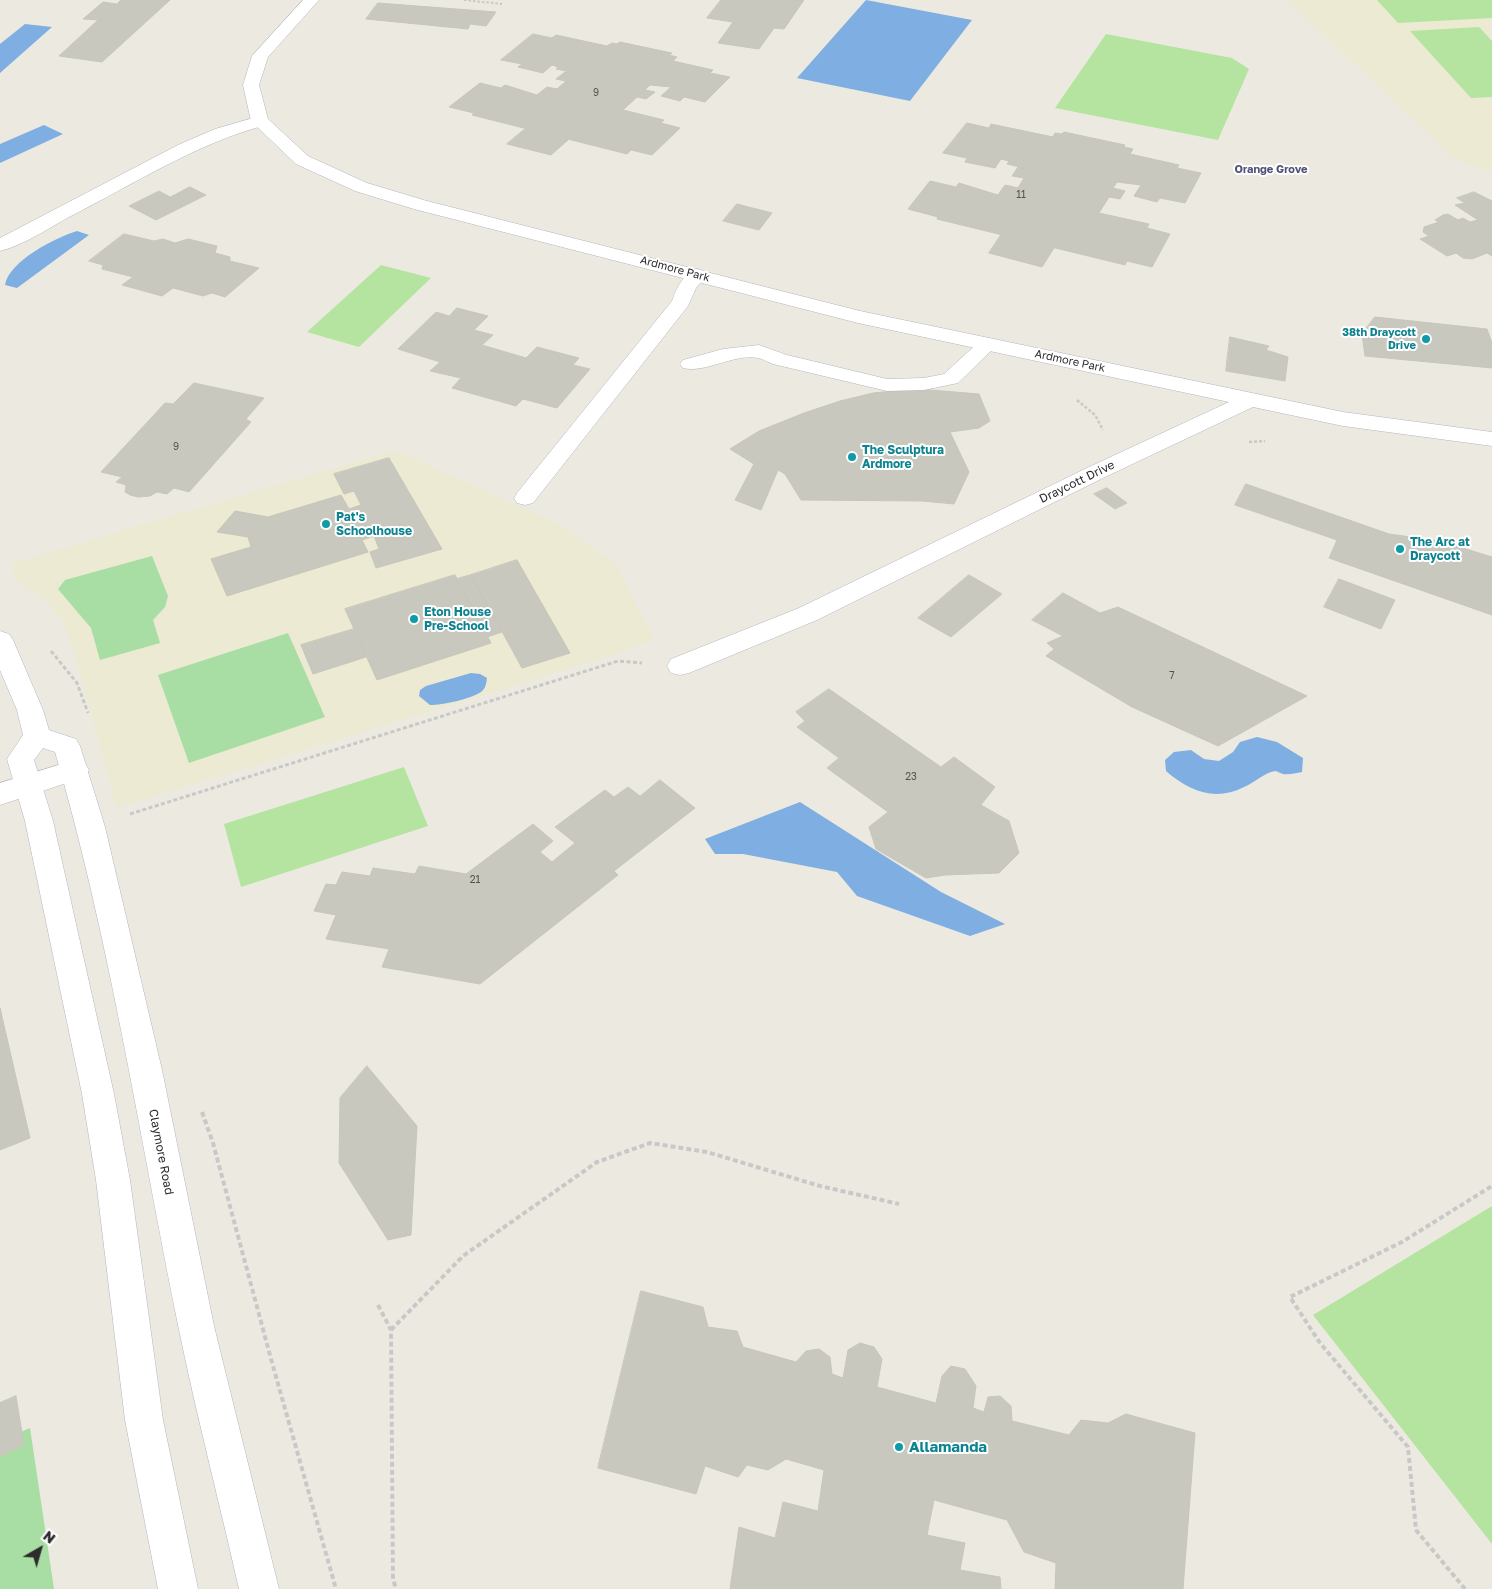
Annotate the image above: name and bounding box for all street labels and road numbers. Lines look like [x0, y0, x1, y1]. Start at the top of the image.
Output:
street label: Ardmore Park [639, 253, 711, 285]
street label: Ardmore Park [1034, 347, 1106, 375]
street label: Draycott Drive [1037, 458, 1117, 506]
street label: Claymore Road [146, 1108, 176, 1196]

